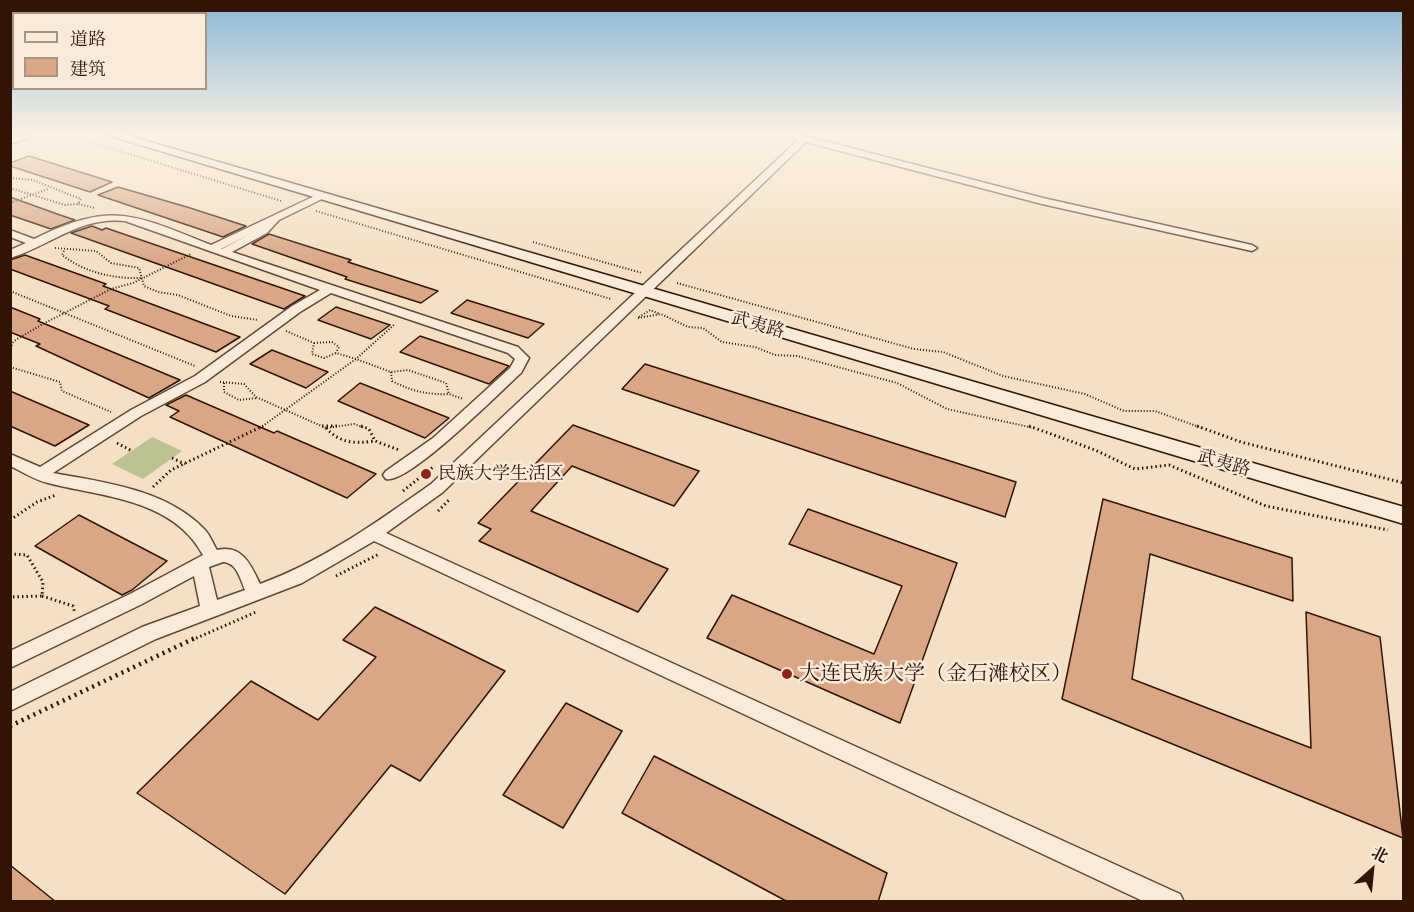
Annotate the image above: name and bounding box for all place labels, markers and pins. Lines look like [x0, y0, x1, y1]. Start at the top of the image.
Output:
place label: 民族大学生活区 [438, 463, 564, 485]
marker: 民族大学生活区 [419, 467, 433, 481]
place label: 大连民族大学（金石滩校区） [799, 661, 1072, 687]
marker: 大连民族大学（金石滩校区） [780, 667, 794, 681]

